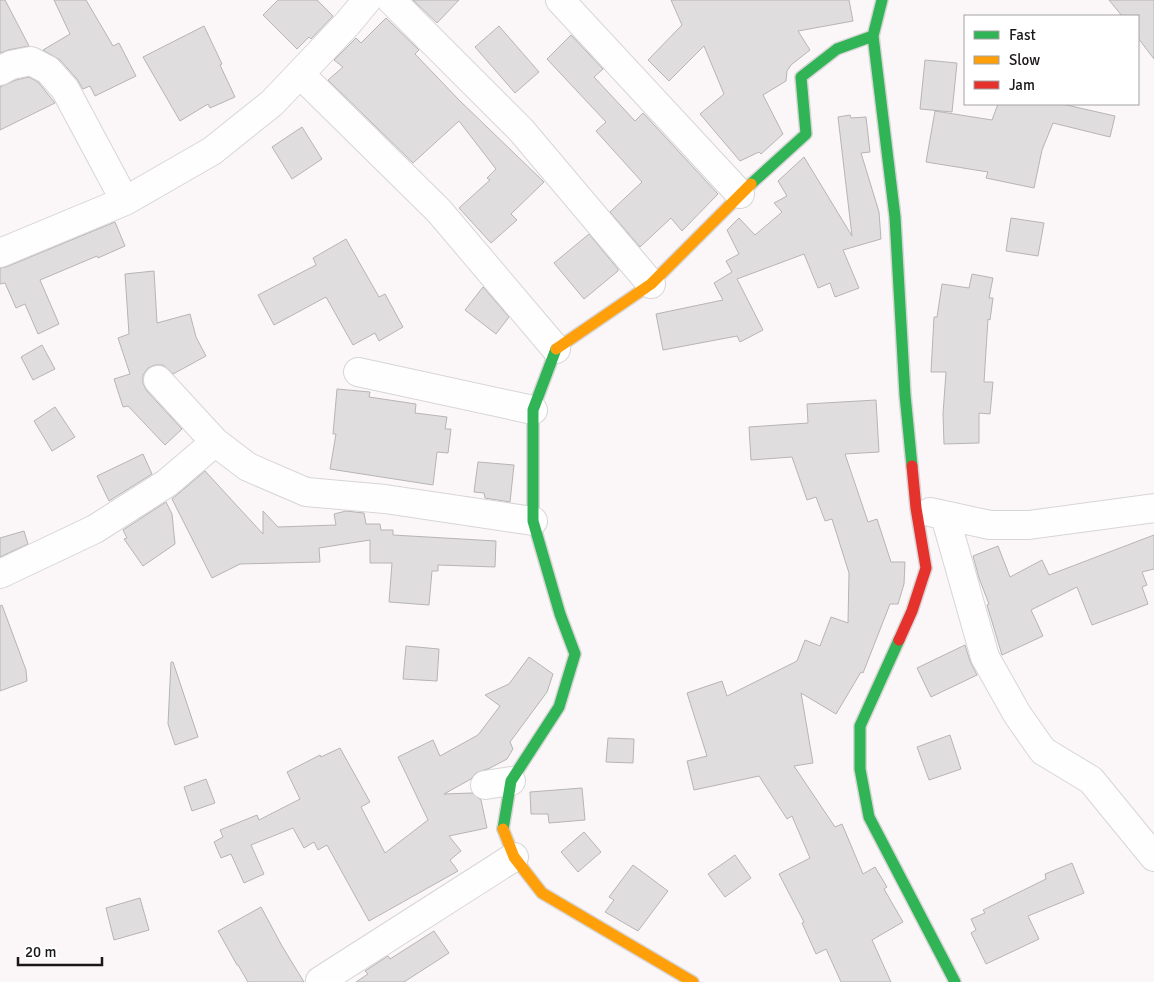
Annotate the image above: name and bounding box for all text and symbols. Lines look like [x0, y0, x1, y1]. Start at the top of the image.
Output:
legend [964, 15, 1139, 105]
text: Fast [1009, 26, 1036, 44]
text: Slow [1009, 51, 1040, 69]
text: Jam [1009, 76, 1035, 94]
scale bar [18, 934, 101, 966]
text: 20 m [25, 943, 56, 961]

